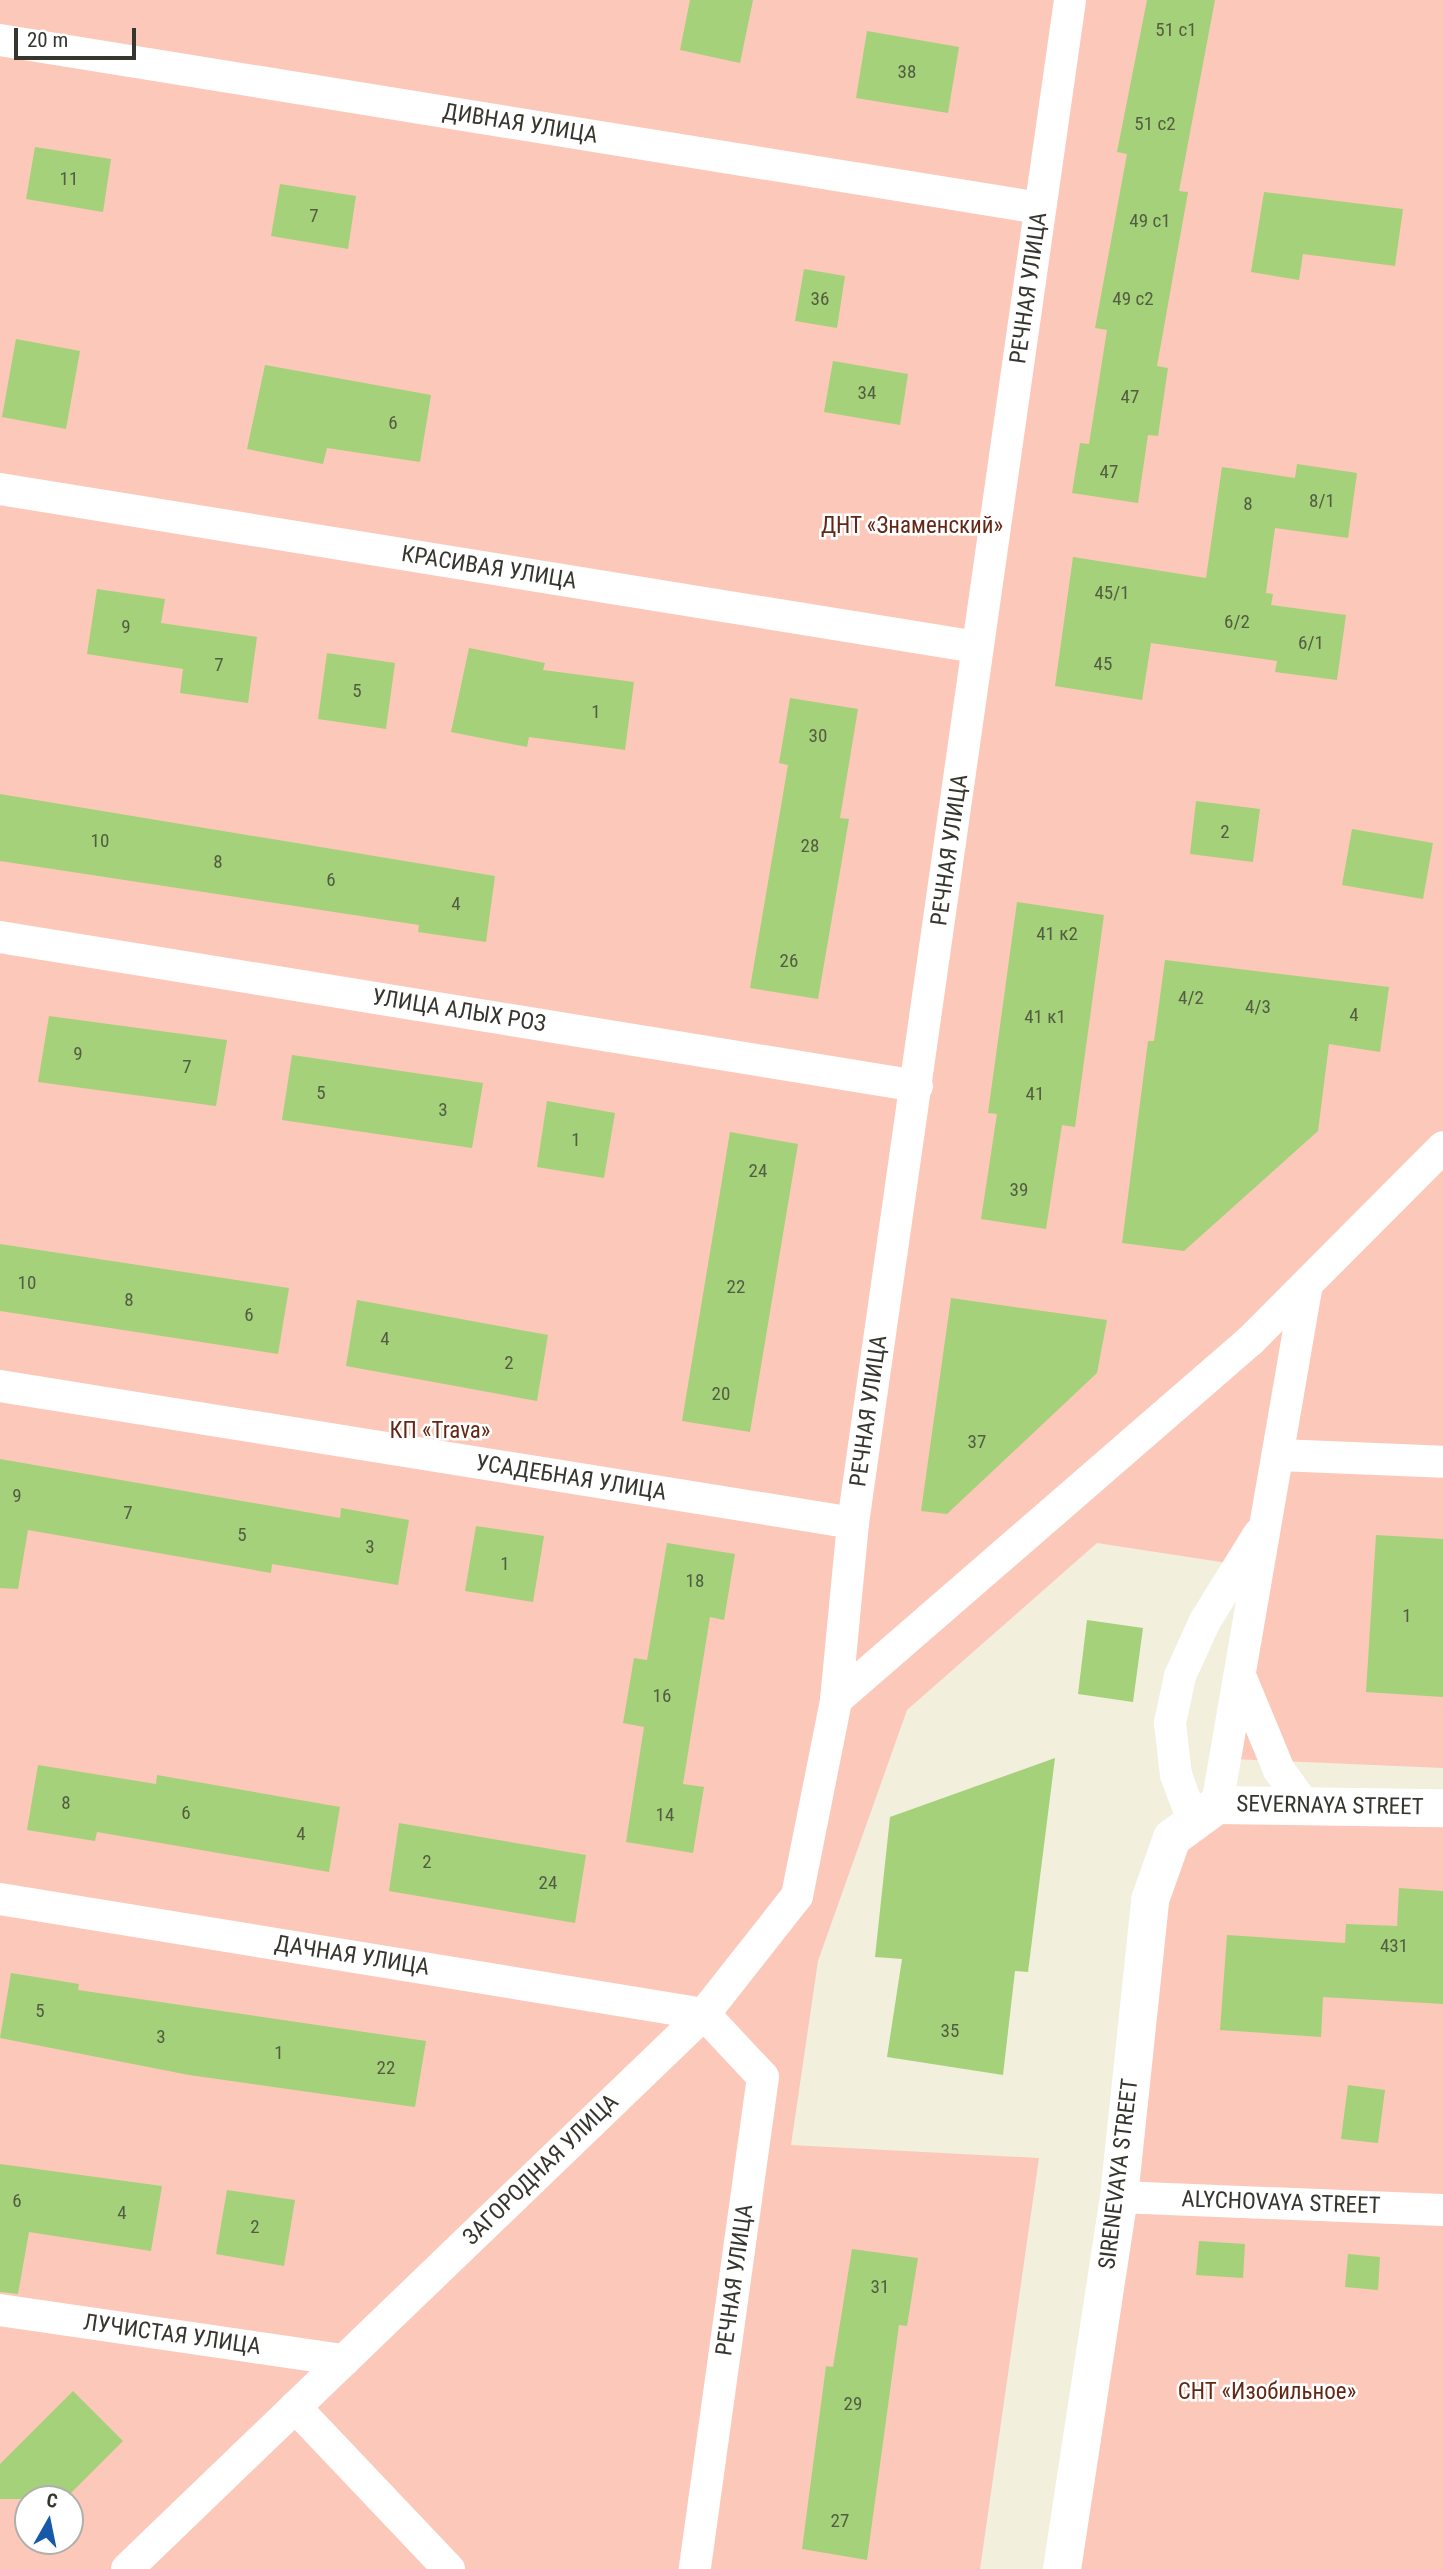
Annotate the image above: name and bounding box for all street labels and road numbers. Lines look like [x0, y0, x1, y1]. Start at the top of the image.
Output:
street label: ДИВНАЯ УЛИЦА [441, 98, 599, 150]
street label: РЕЧНАЯ УЛИЦА [1005, 211, 1053, 365]
street label: КРАСИВАЯ УЛИЦА [399, 541, 579, 595]
street label: РЕЧНАЯ УЛИЦА [926, 773, 974, 927]
street label: УЛИЦА АЛЫХ РОЗ [370, 984, 548, 1038]
street label: РЕЧНАЯ УЛИЦА [845, 1334, 893, 1488]
street label: УСАДЕБНАЯ УЛИЦА [474, 1449, 668, 1507]
street label: SEVERNAYA STREET [1236, 1791, 1424, 1821]
street label: ДАЧНАЯ УЛИЦА [273, 1930, 431, 1982]
street label: SIRENEVAYA STREET [1094, 2077, 1144, 2271]
street label: ЗАГОРОДНАЯ УЛИЦА [458, 2089, 624, 2251]
street label: ALYCHOVAYA STREET [1181, 2186, 1381, 2220]
street label: РЕЧНАЯ УЛИЦА [711, 2203, 759, 2357]
street label: ЛУЧИСТАЯ УЛИЦА [82, 2309, 262, 2361]

